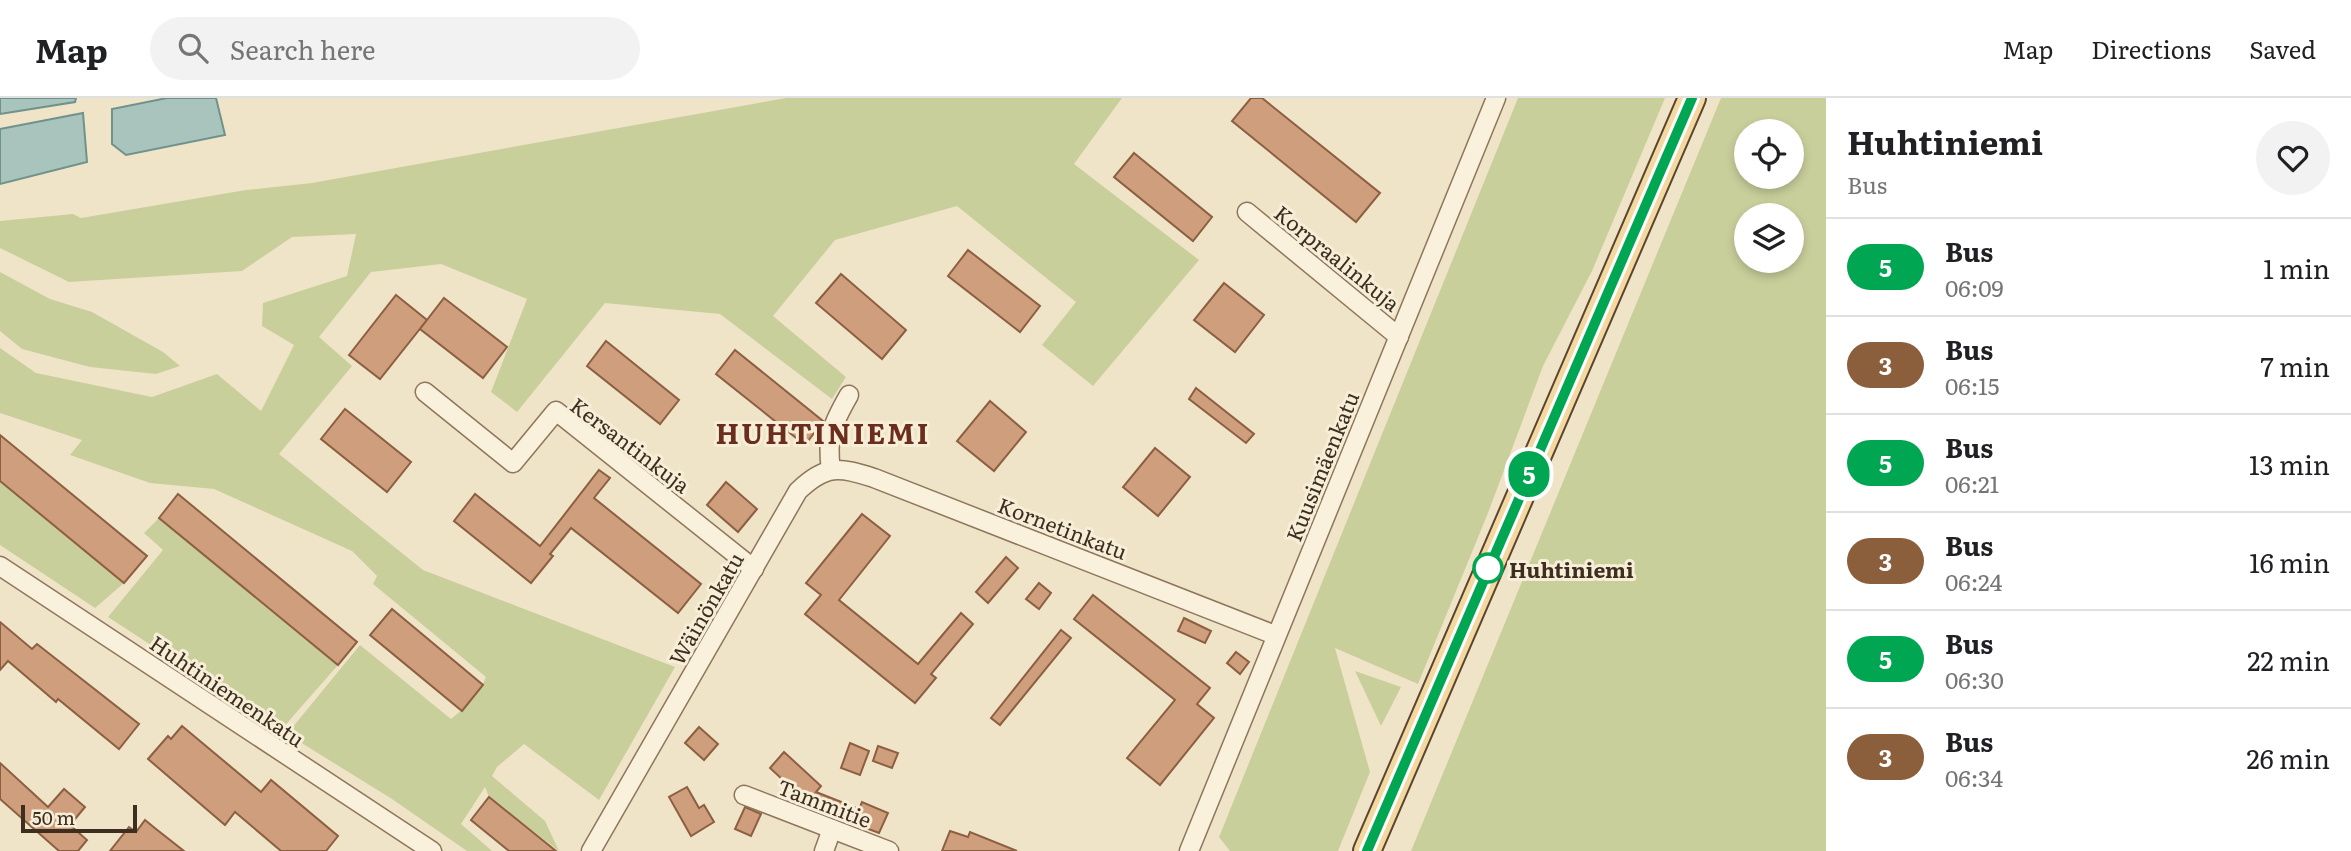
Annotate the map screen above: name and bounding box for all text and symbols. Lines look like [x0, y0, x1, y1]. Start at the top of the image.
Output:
search box [150, 17, 640, 80]
text: Map [35, 24, 108, 73]
icon: search [174, 29, 212, 67]
text: Search here [230, 29, 376, 68]
text: Map [2002, 31, 2053, 66]
text: Directions [2091, 31, 2211, 66]
text: Saved [2249, 31, 2316, 66]
text: Huhtiniemi [1847, 116, 2043, 165]
map controls [1734, 119, 1804, 273]
button: locate [1734, 119, 1804, 189]
button: heart [2256, 121, 2330, 195]
text: Bus [1847, 167, 1887, 201]
street label: Korpraalinkuja [1268, 196, 1408, 318]
button: layers [1734, 203, 1804, 273]
text: Bus [1945, 231, 1993, 270]
text: 1 min [2263, 248, 2330, 287]
text: 5 [1879, 249, 1892, 284]
text: 06:09 [1945, 270, 2004, 304]
text: Bus [1945, 329, 1993, 368]
text: 7 min [2261, 346, 2330, 385]
text: 3 [1879, 347, 1892, 382]
text: 06:15 [1945, 368, 1999, 402]
street label: Kuusimäenkatu [1277, 386, 1365, 546]
street label: Kersantinkuja [565, 389, 698, 500]
district label: HUHTINIEMI [716, 411, 930, 453]
text: Bus [1945, 427, 1993, 466]
text: 13 min [2249, 444, 2330, 483]
text: 5 [1879, 445, 1892, 480]
line badge: 5 [1506, 451, 1552, 497]
text: 5 [1522, 456, 1536, 491]
text: 06:21 [1945, 466, 1999, 500]
street label: Kornetinkatu [994, 488, 1132, 566]
text: Bus [1945, 525, 1993, 564]
text: 16 min [2249, 542, 2330, 581]
text: 3 [1879, 543, 1892, 578]
street label: Wäinönkatu [660, 546, 750, 670]
marker: Huhtiniemi [1473, 553, 1503, 583]
place label: Huhtiniemi [1509, 553, 1634, 584]
text: 06:24 [1945, 564, 2002, 598]
text: Bus [1945, 623, 1993, 662]
street label: Huhtiniemenkatu [144, 627, 312, 753]
text: 22 min [2247, 640, 2330, 679]
text: 5 [1879, 641, 1892, 676]
text: 06:30 [1945, 662, 2004, 696]
text: Bus [1945, 721, 1993, 760]
text: 26 min [2247, 738, 2330, 777]
text: 3 [1879, 739, 1892, 774]
text: 06:34 [1945, 760, 2003, 794]
street label: Tammitie [773, 770, 877, 834]
scale bar [21, 802, 136, 834]
text: 50 m [32, 803, 75, 831]

